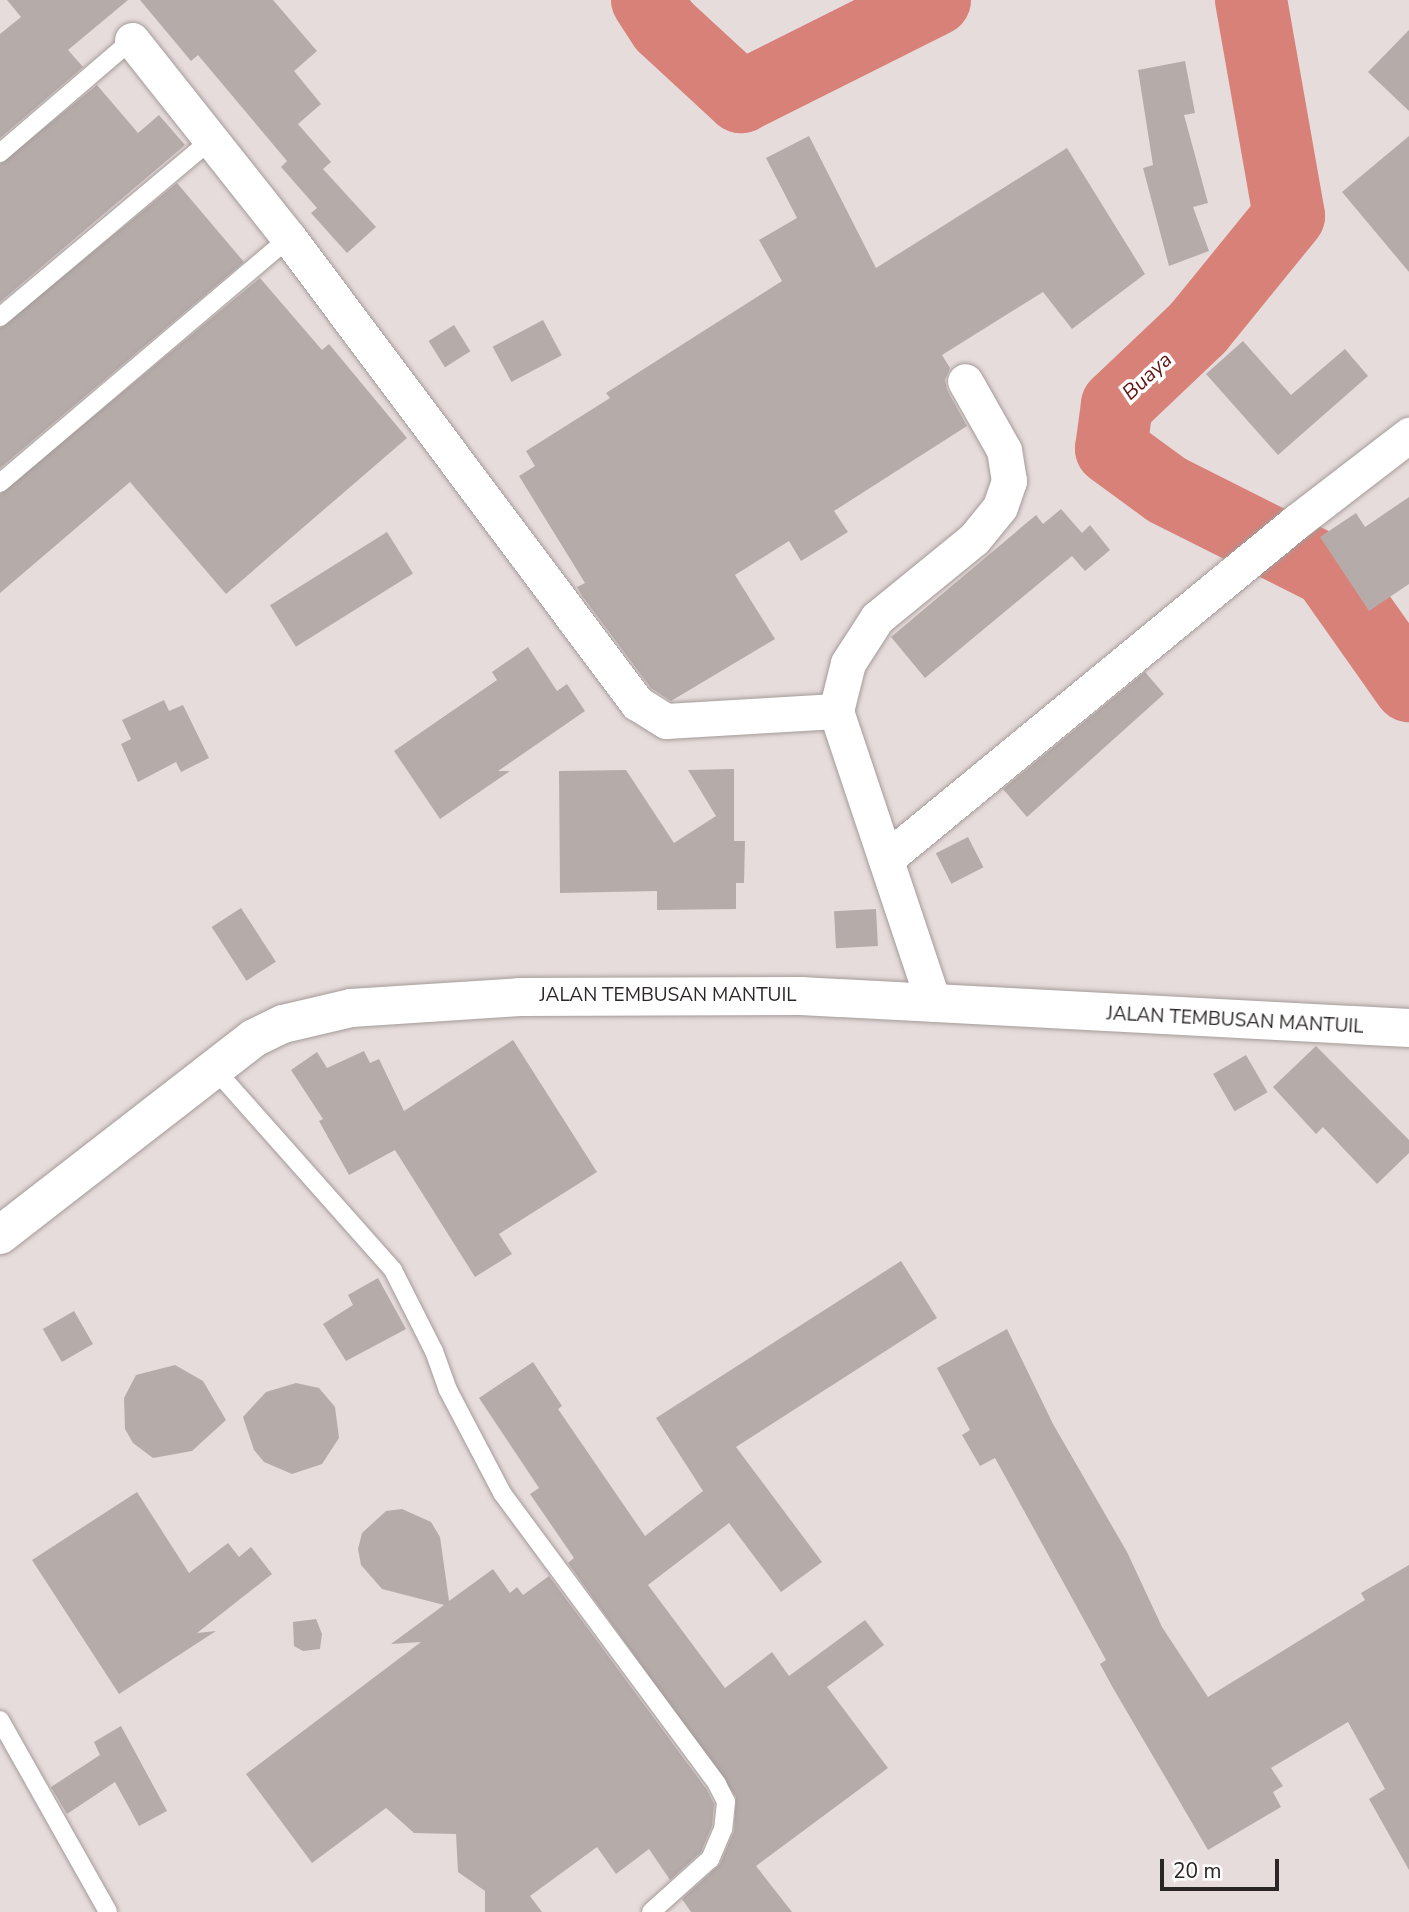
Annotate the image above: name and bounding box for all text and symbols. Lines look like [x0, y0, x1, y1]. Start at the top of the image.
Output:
water label: Buaya [1117, 347, 1177, 405]
street label: JALAN TEMBUSAN MANTUIL [539, 985, 797, 1007]
street label: JALAN TEMBUSAN MANTUIL [1106, 1003, 1364, 1039]
scale bar [1164, 1846, 1283, 1890]
text: 20 m [1173, 1857, 1222, 1885]

